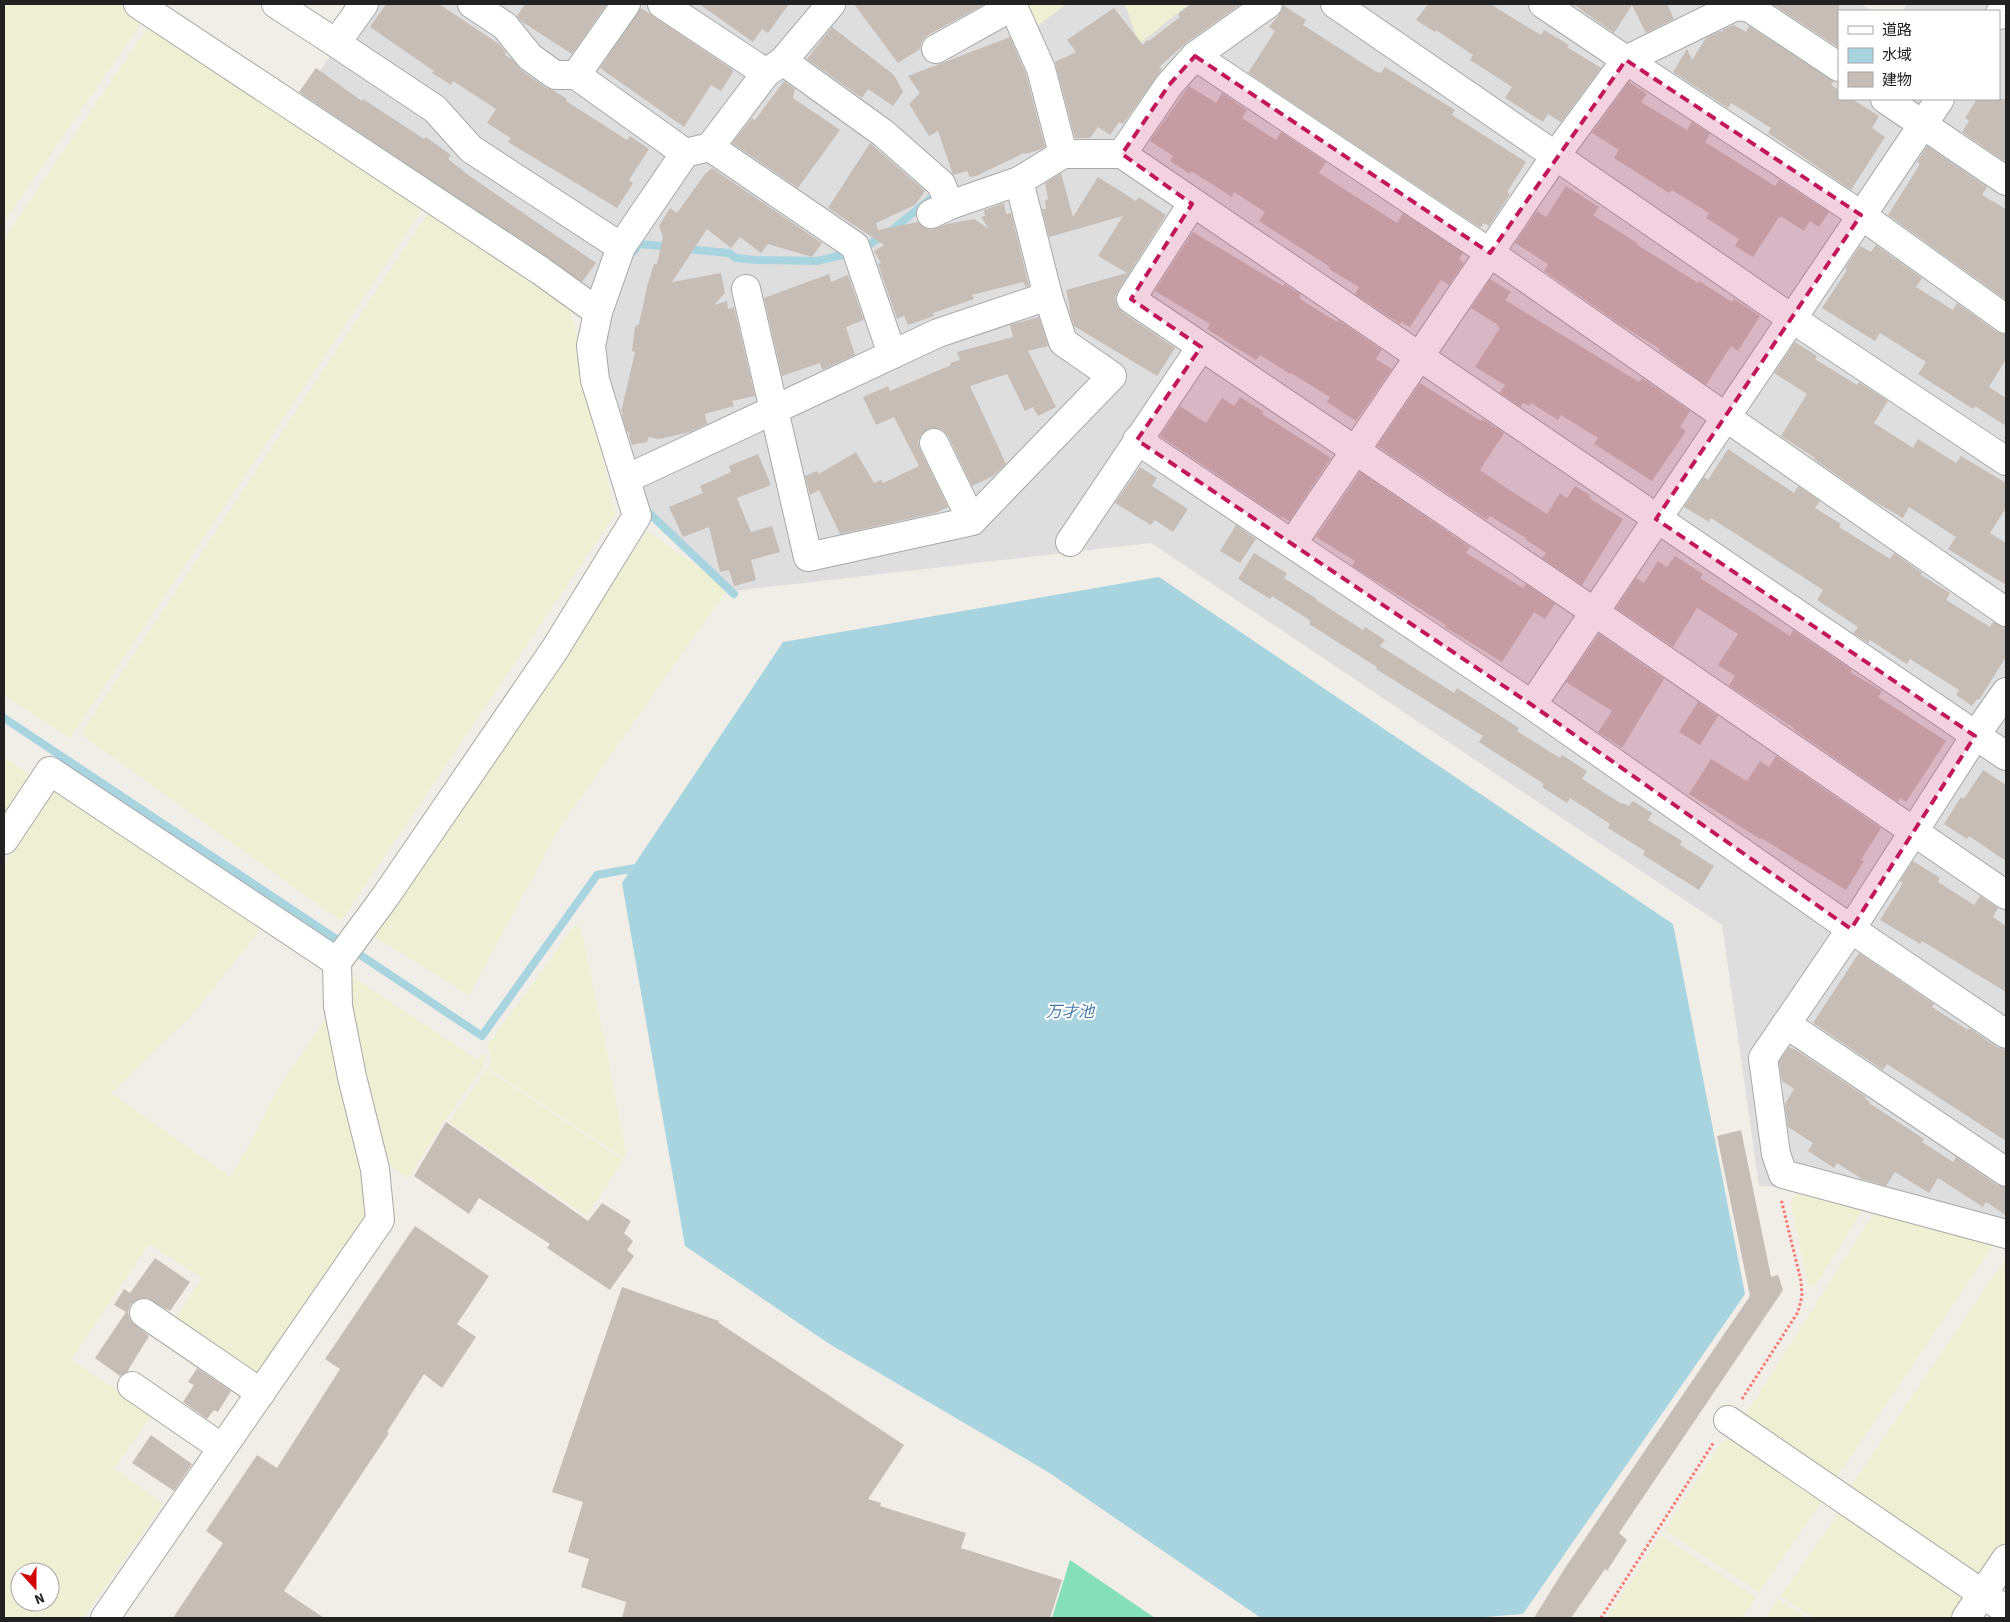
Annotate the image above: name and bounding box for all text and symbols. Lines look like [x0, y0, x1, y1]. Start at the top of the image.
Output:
legend [1838, 10, 2000, 100]
text: 道路 [1882, 20, 1912, 41]
text: 水域 [1882, 45, 1912, 66]
text: 建物 [1882, 70, 1912, 91]
water label: 万才池 [1046, 1001, 1096, 1023]
north arrow [10, 1562, 60, 1612]
text: N [31, 1587, 47, 1609]

